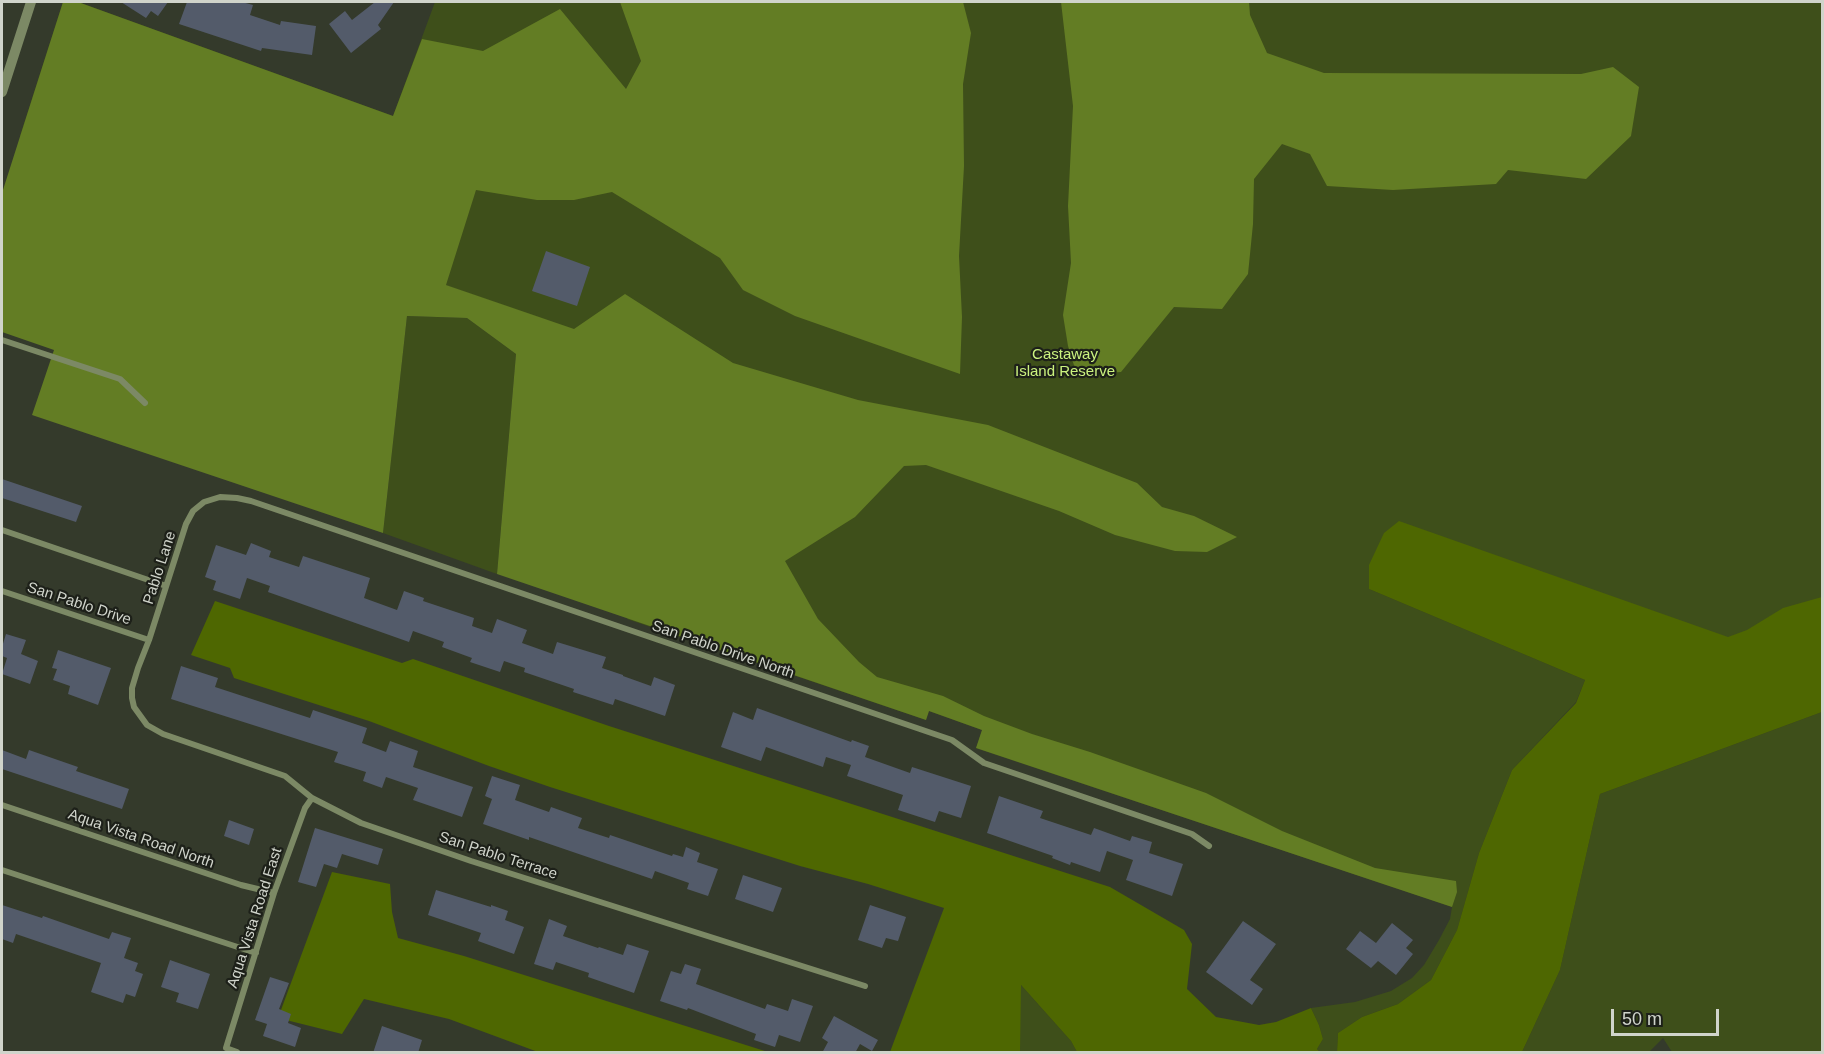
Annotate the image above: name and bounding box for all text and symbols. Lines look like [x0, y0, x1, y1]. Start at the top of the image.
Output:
park label: Castaway Island Reserve [1015, 346, 1115, 381]
street label: Pablo Lane [140, 529, 180, 607]
street label: San Pablo Drive [25, 579, 133, 629]
street label: San Pablo Drive North [650, 617, 796, 683]
street label: Aqua Vista Road North [66, 806, 216, 872]
street label: San Pablo Terrace [437, 828, 559, 884]
street label: Aqua Vista Road East [224, 846, 286, 990]
scale bar [1614, 997, 1722, 1035]
text: 50 m [1622, 1009, 1662, 1029]

